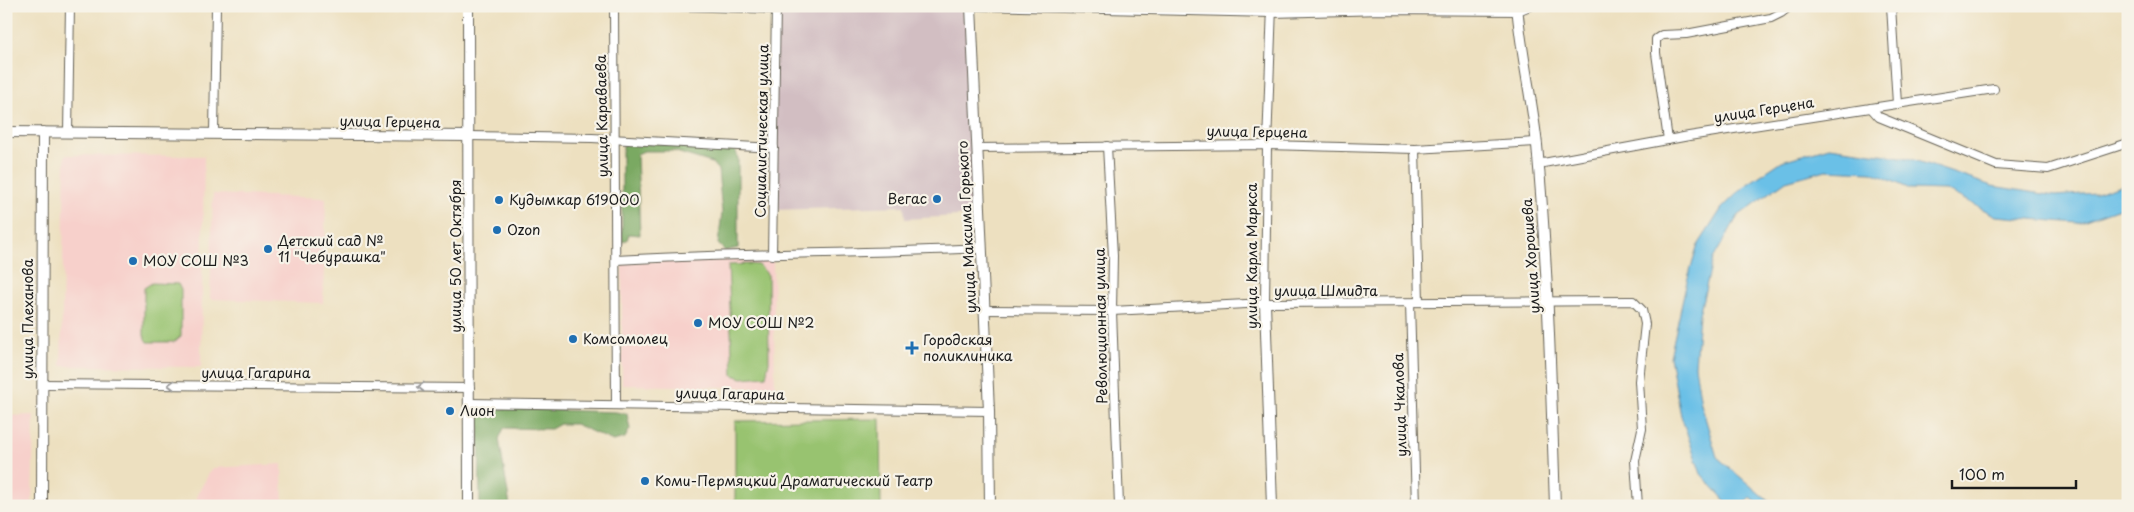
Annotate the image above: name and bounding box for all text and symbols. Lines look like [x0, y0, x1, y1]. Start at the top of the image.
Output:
street label: Социалистическая улица [749, 44, 774, 218]
street label: улица Караваева [590, 54, 613, 178]
street label: улица Герцена [1712, 91, 1816, 128]
street label: улица Герцена [339, 110, 441, 133]
street label: улица Герцена [1206, 120, 1308, 143]
street label: улица Максима Горького [951, 140, 982, 314]
street label: улица 50 лет Октября [445, 179, 466, 333]
street label: улица Карла Маркса [1241, 183, 1262, 329]
place label: Вегас [888, 188, 927, 209]
place label: Кудымкар 619000 [509, 189, 639, 210]
marker: Вегас [931, 193, 943, 205]
marker: Кудымкар 619000 [493, 194, 505, 206]
street label: улица Хорошева [1516, 197, 1545, 314]
place label: Ozon [507, 219, 540, 240]
marker: Ozon [491, 224, 503, 236]
place label: Детский сад № 11 "Чебурашка" [277, 230, 386, 267]
marker: Детский сад № 11 "Чебурашка" [262, 243, 274, 255]
street label: Революционная улица [1089, 248, 1112, 404]
place label: МОУ СОШ №3 [143, 250, 249, 271]
marker: МОУ СОШ №3 [127, 255, 139, 267]
street label: улица Плеханова [17, 259, 38, 379]
street label: улица Шмидта [1274, 280, 1378, 301]
place label: МОУ СОШ №2 [708, 312, 815, 333]
marker: МОУ СОШ №2 [692, 317, 704, 329]
place label: Комсомолец [583, 328, 668, 349]
place label: Городская поликлиника [923, 329, 1013, 366]
marker: Комсомолец [567, 333, 579, 345]
marker: Городская поликлиника [905, 341, 919, 355]
street label: улица Чкалова [1387, 352, 1412, 457]
street label: улица Гагарина [201, 362, 311, 383]
one-way arrow [167, 380, 175, 390]
one-way arrow [417, 381, 425, 392]
street label: улица Гагарина [675, 382, 785, 405]
place label: Лион [460, 400, 495, 421]
marker: Лион [444, 405, 456, 417]
scale bar [1952, 457, 2075, 489]
text: 100 m [1959, 462, 2005, 485]
place label: Коми-Пермяцкий Драматический Театр [655, 470, 933, 491]
marker: Коми-Пермяцкий Драматический Театр [639, 475, 651, 487]

